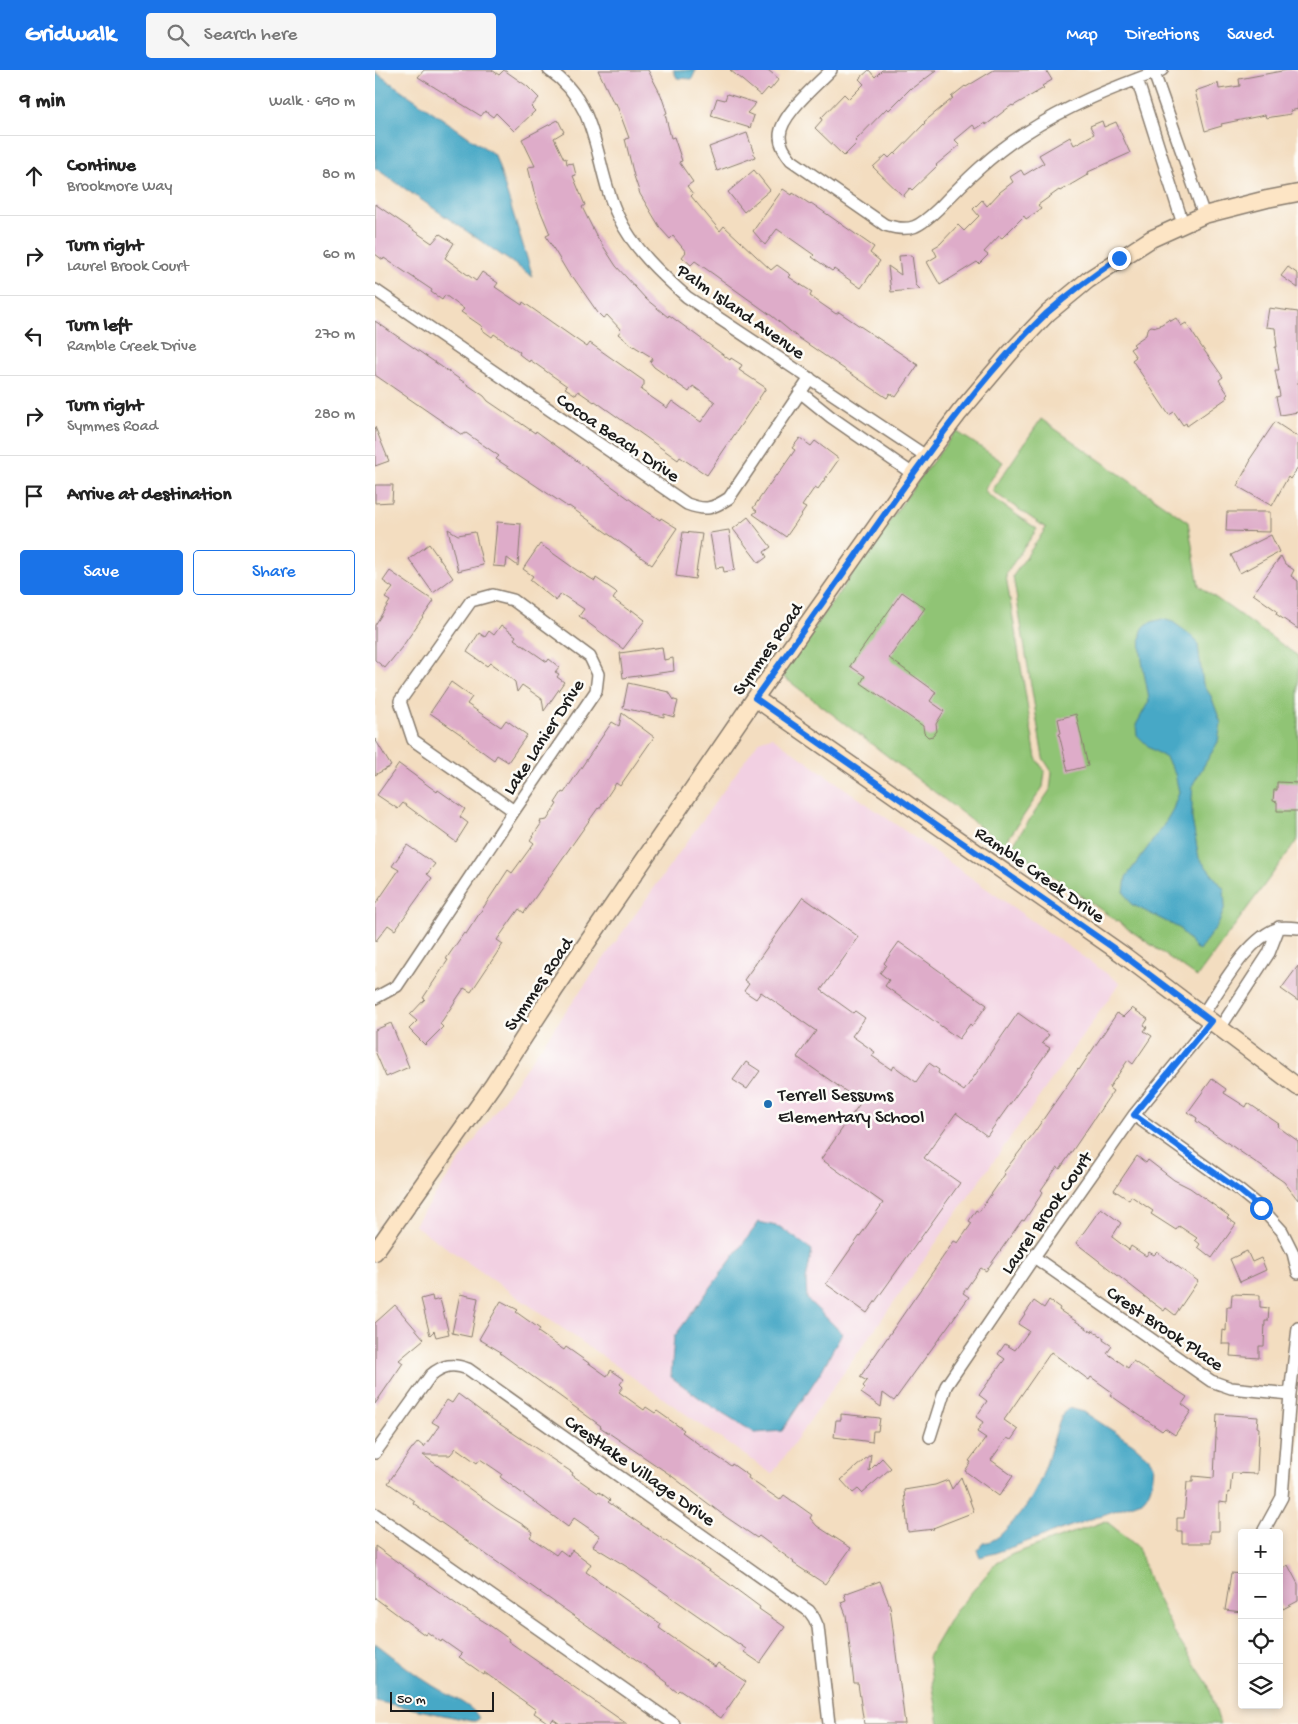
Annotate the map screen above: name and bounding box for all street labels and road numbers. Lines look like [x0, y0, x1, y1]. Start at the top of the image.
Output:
street label: Palm Island Avenue [671, 259, 809, 366]
street label: Cocoa Beach Drive [551, 389, 683, 489]
street label: Symmes Road [728, 598, 810, 701]
street label: Lake Lanier Drive [499, 676, 591, 800]
street label: Ramble Creek Drive [970, 822, 1109, 929]
street label: Symmes Road [500, 932, 581, 1036]
street label: Laurel Brook Court [997, 1146, 1100, 1280]
street label: Crest Brook Place [1101, 1282, 1227, 1378]
street label: Crestlake Village Drive [559, 1411, 719, 1533]

